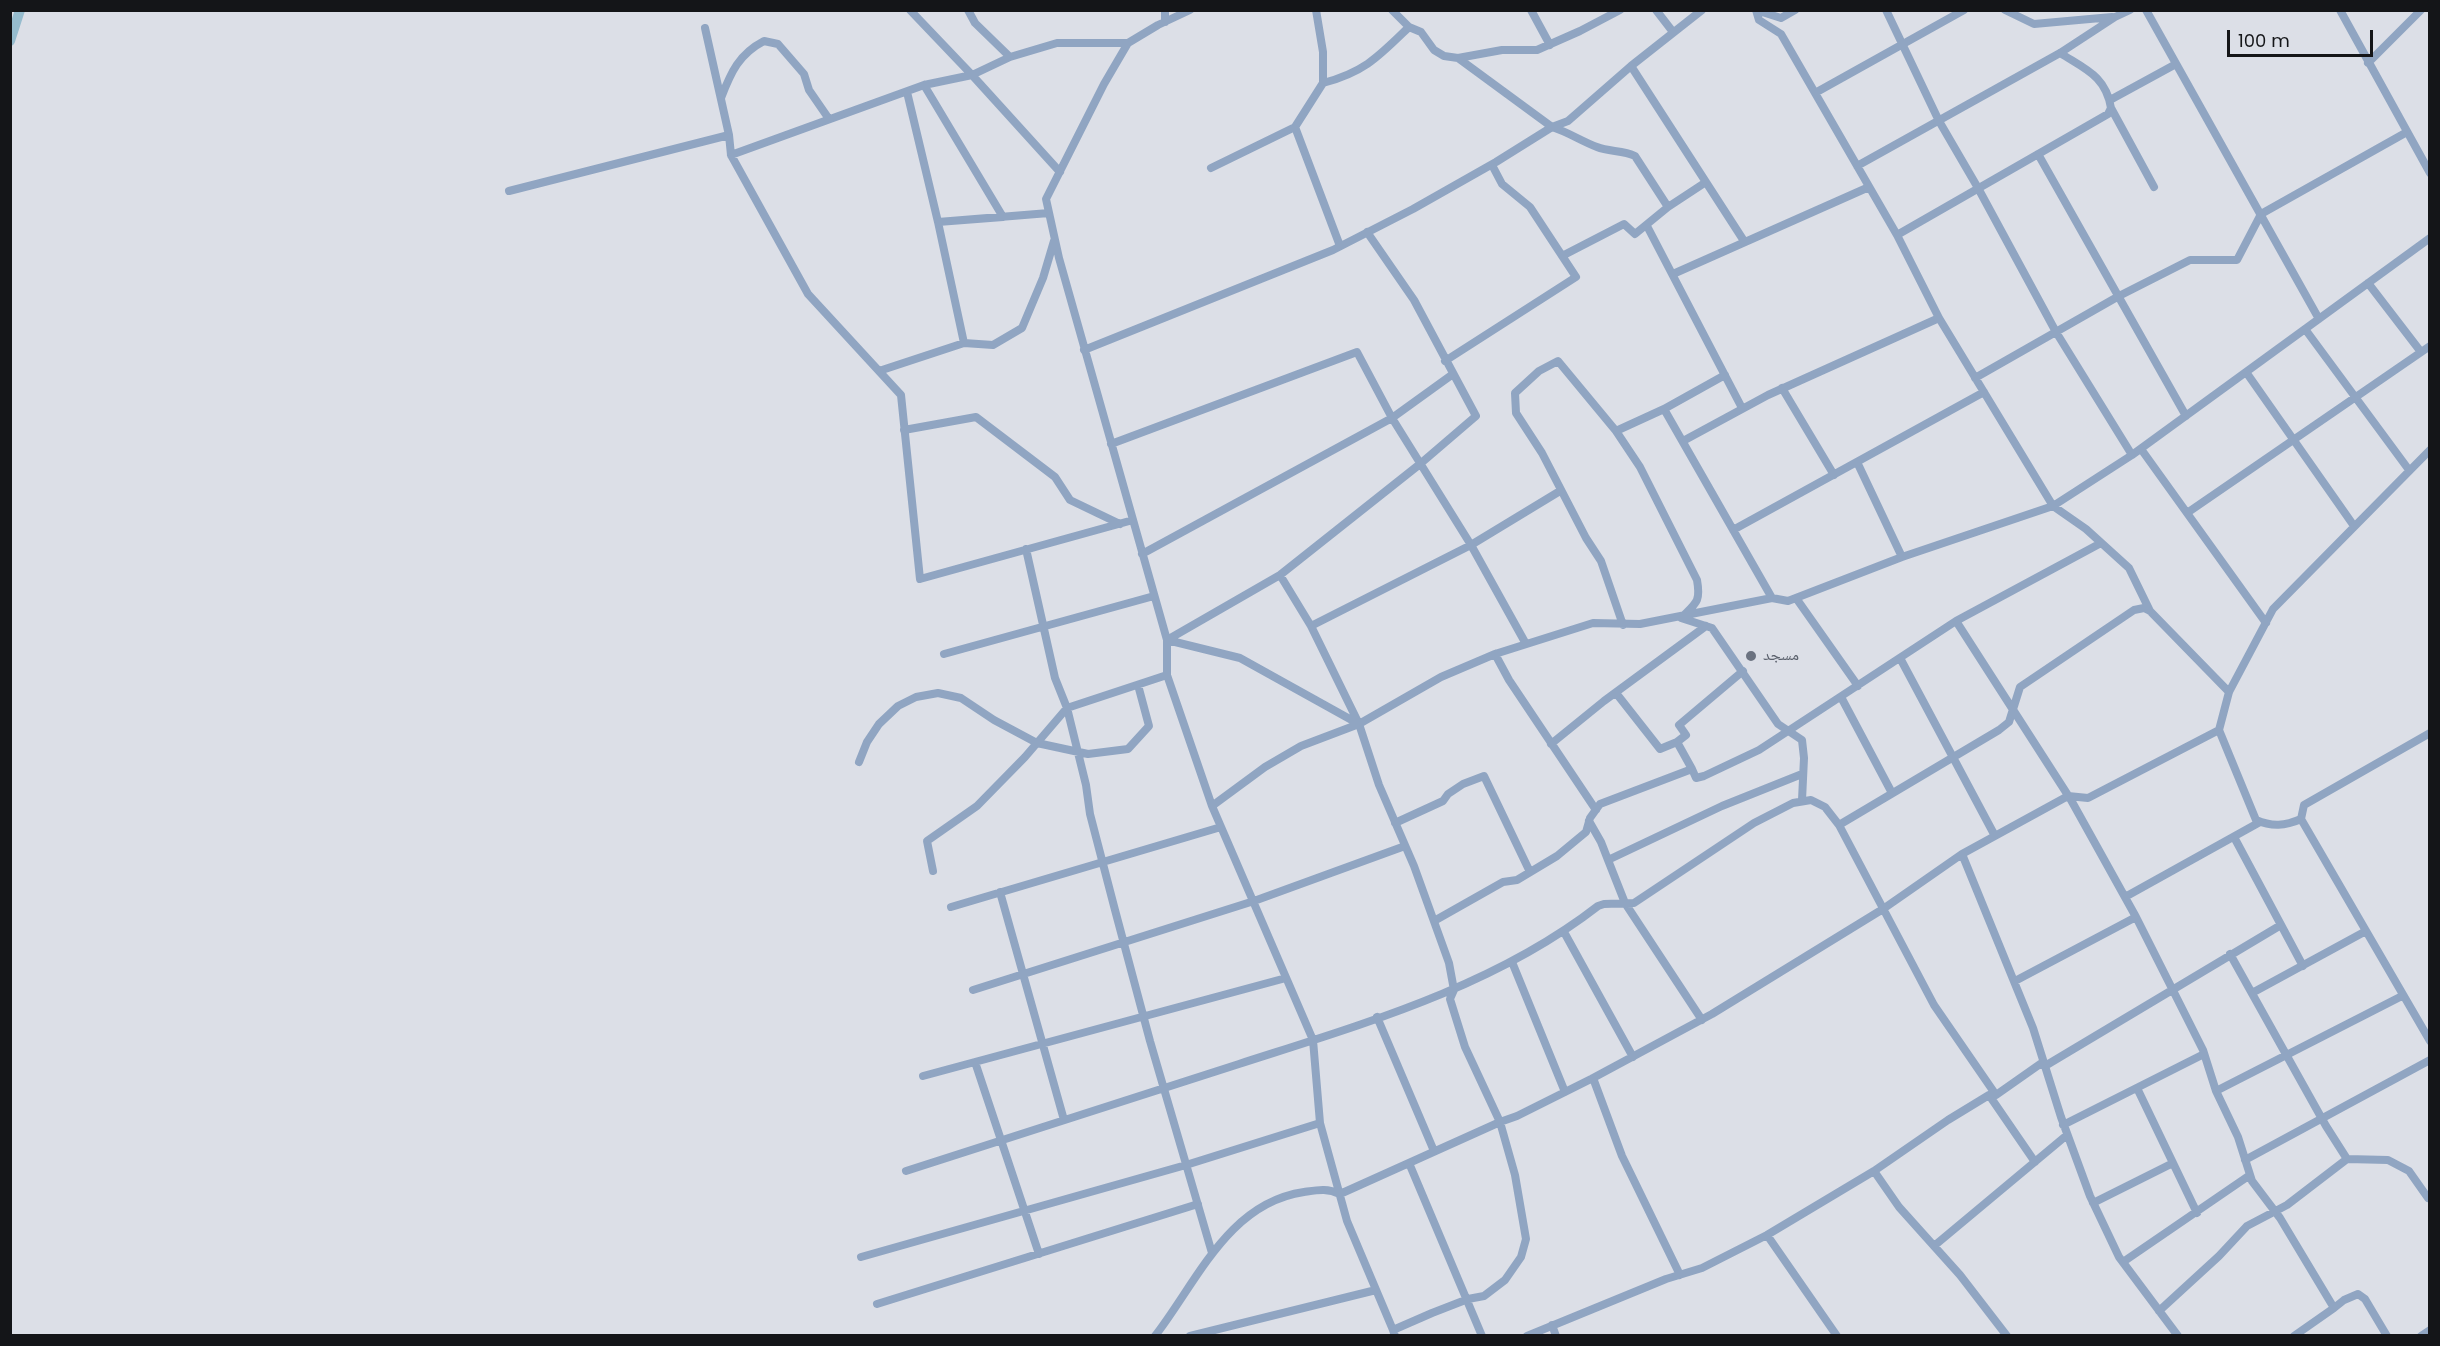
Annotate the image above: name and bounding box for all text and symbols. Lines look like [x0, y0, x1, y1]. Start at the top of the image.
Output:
scale bar [2230, 18, 2376, 56]
text: 100 m [2238, 28, 2290, 53]
place label: مسجد [1763, 646, 1799, 666]
marker: مسجد [1744, 649, 1758, 663]

